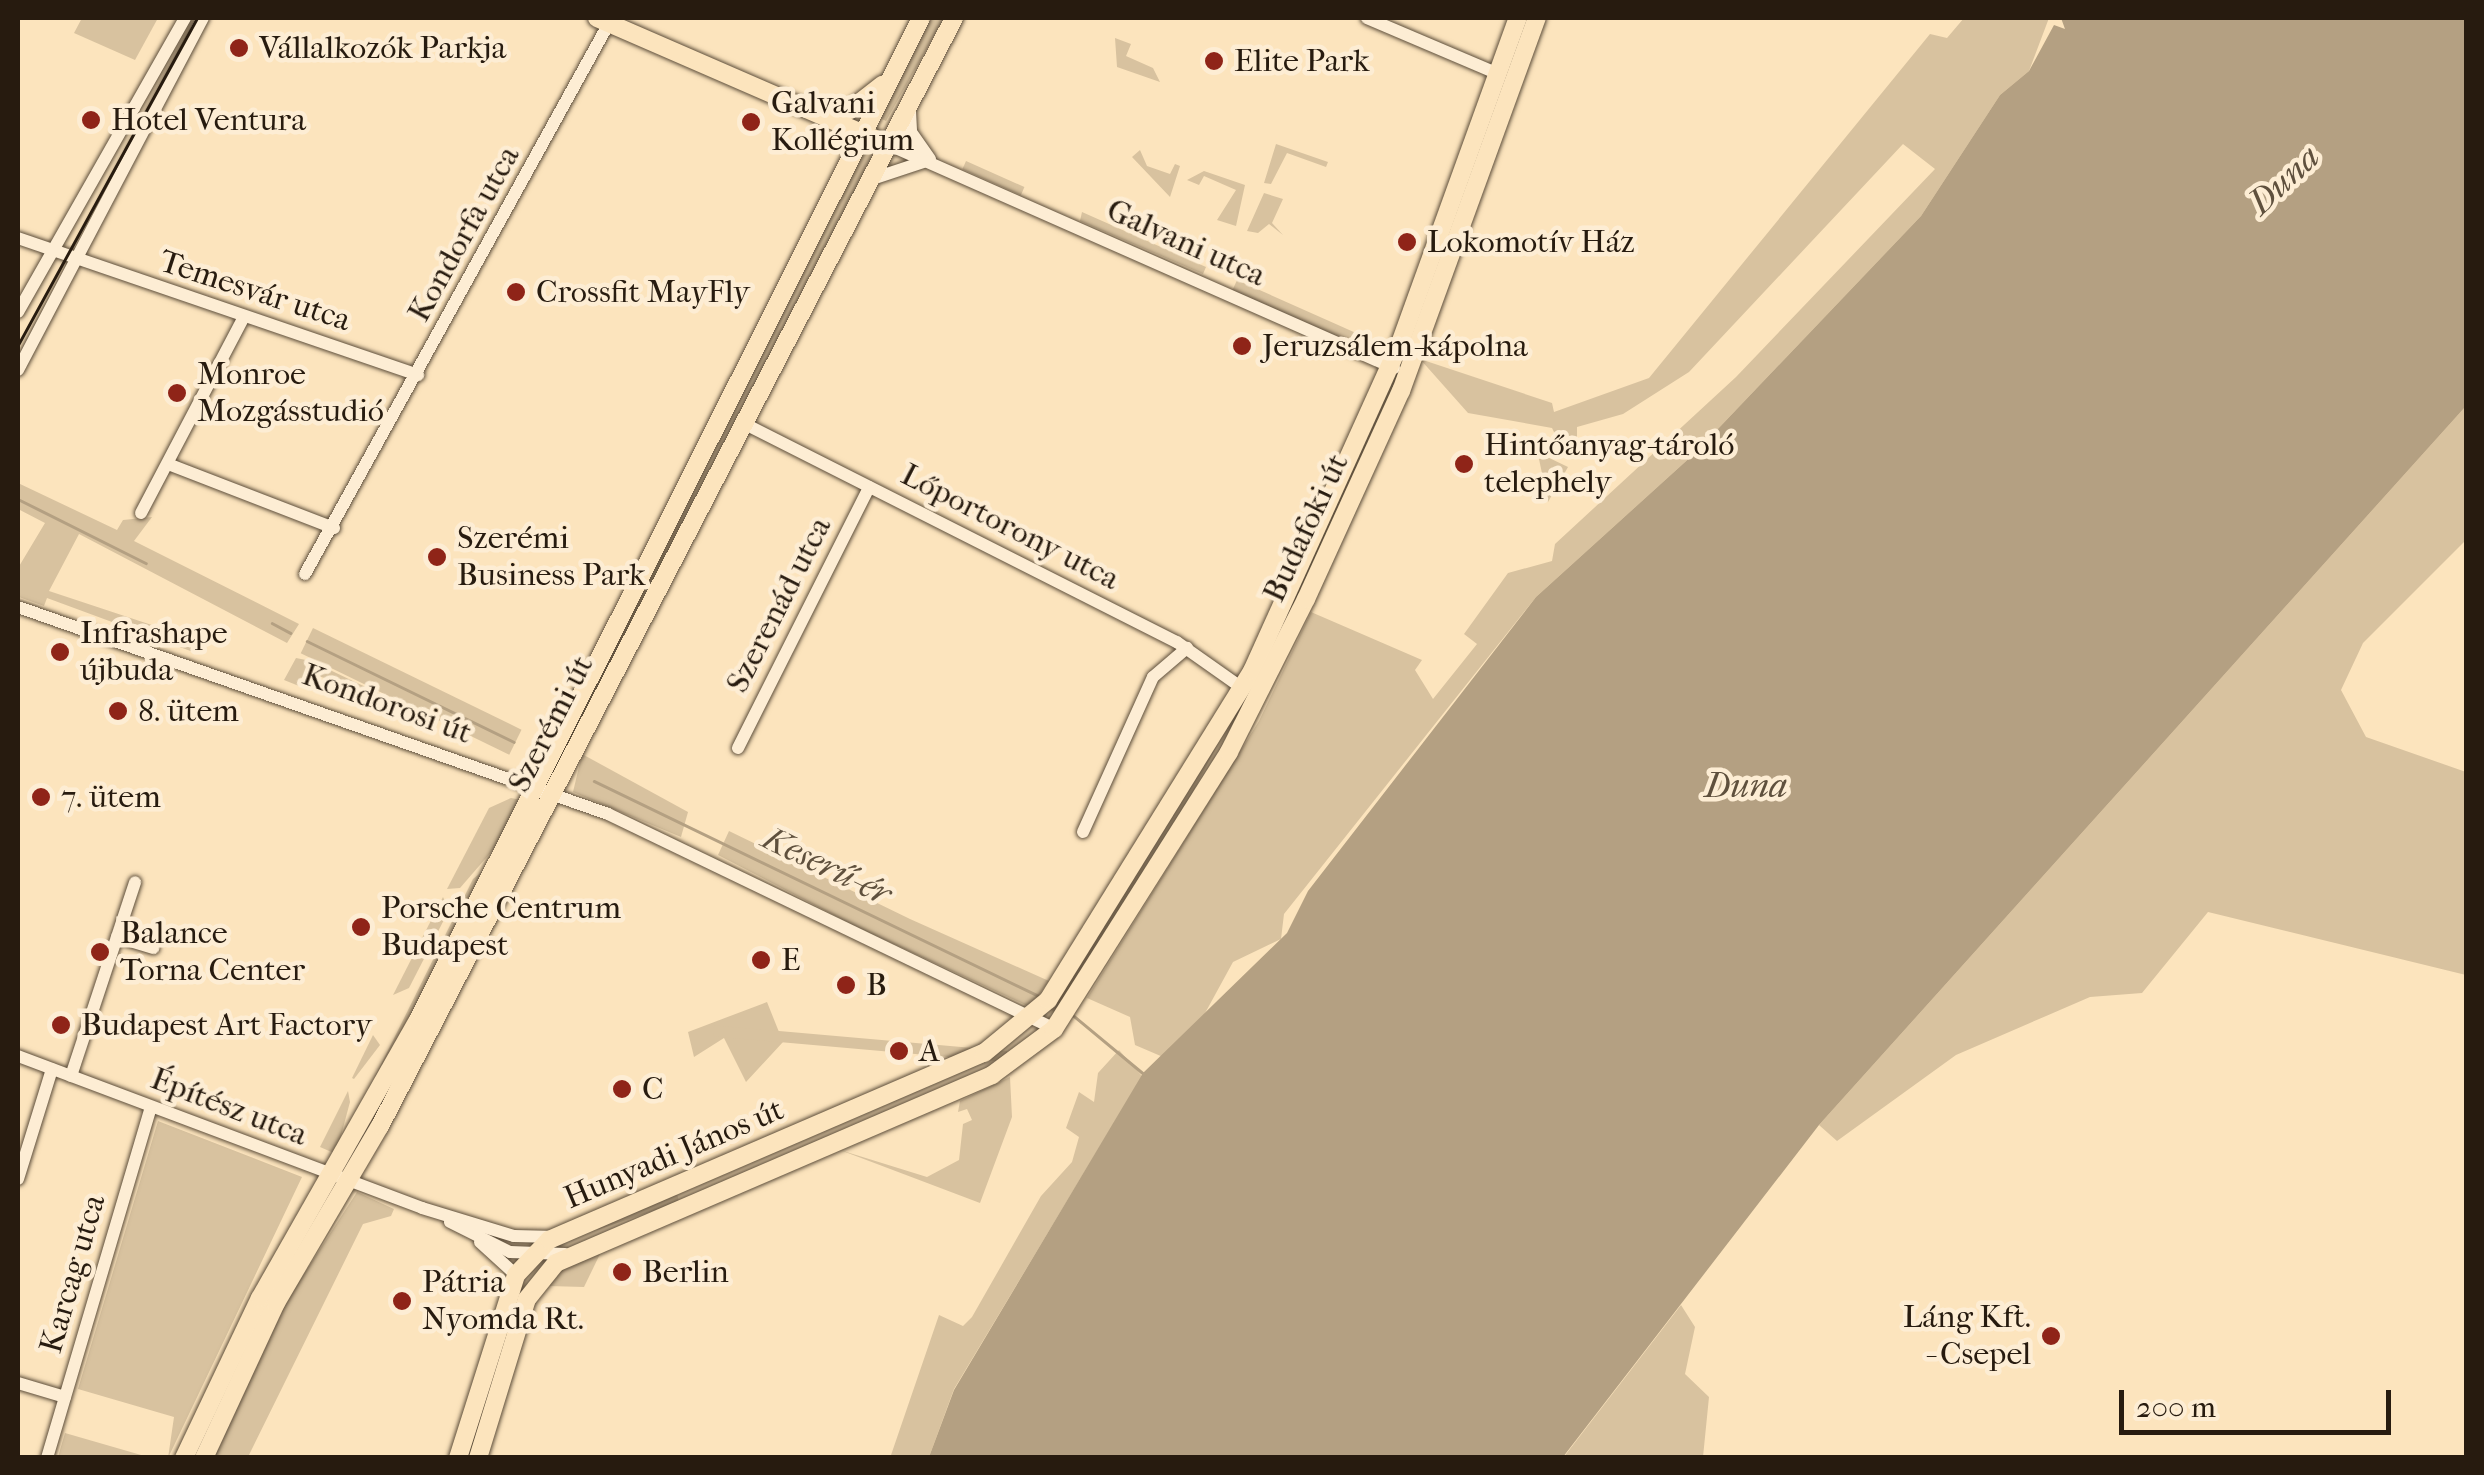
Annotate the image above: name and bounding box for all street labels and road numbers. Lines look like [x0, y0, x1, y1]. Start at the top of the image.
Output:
street label: Kondorfa utca [400, 140, 528, 328]
street label: Galvani utca [1101, 191, 1271, 295]
street label: Temesvár utca [155, 242, 355, 340]
street label: Budafoki út [1255, 448, 1357, 608]
street label: Lőportorony utca [895, 456, 1125, 598]
street label: Szerenád utca [718, 511, 840, 699]
street label: Szerémi út [500, 649, 602, 799]
street label: Kondorosi út [297, 656, 477, 752]
street label: Építész utca [145, 1060, 313, 1154]
street label: Hunyadi János út [558, 1090, 790, 1218]
street label: Karcag utca [32, 1190, 114, 1358]

